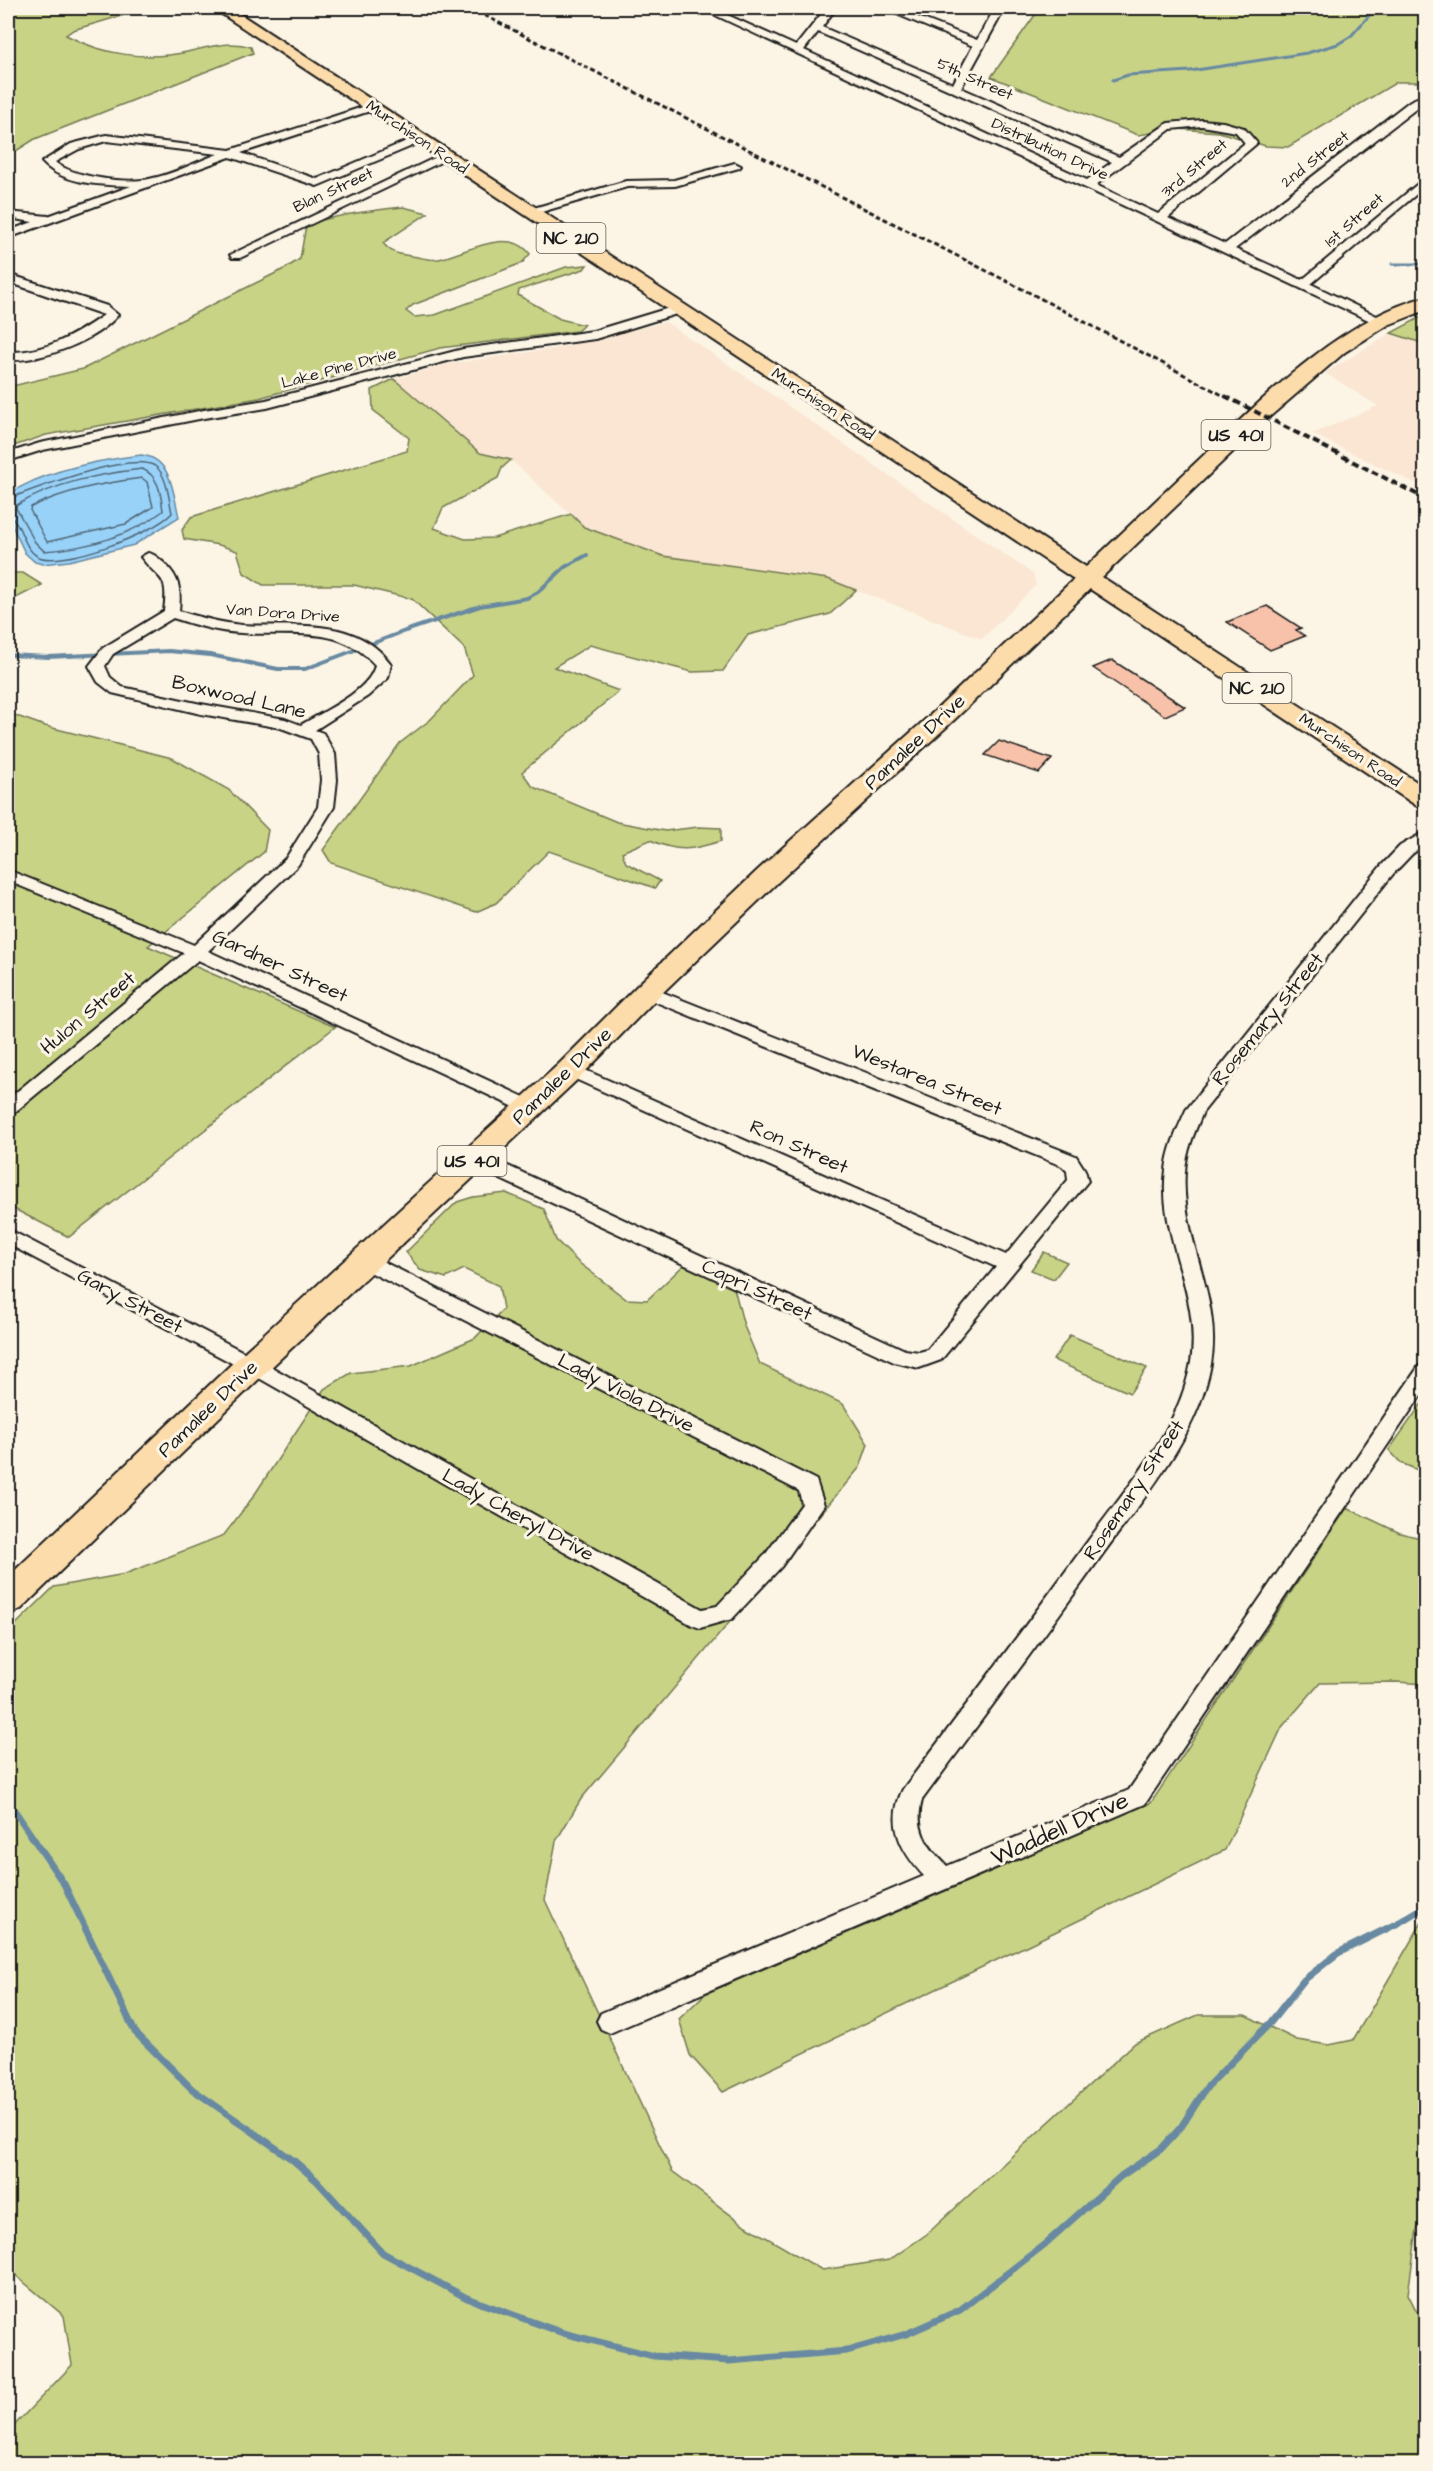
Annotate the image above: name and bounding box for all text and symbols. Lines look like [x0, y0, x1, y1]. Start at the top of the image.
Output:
street label: 5th Street [933, 52, 1017, 106]
street label: Murchison Road [362, 95, 472, 179]
street label: Distribution Drive [988, 112, 1112, 186]
street label: 2nd Street [1276, 125, 1354, 193]
street label: 3rd Street [1156, 133, 1232, 202]
street label: Blan Street [289, 162, 377, 218]
street label: 1st Street [1319, 188, 1389, 252]
road number: NC 210 [536, 223, 606, 253]
street label: Lake Pine Drive [279, 342, 399, 394]
street label: Murchison Road [767, 362, 879, 446]
road number: US 401 [1202, 420, 1270, 450]
street label: Van Dora Drive [225, 598, 341, 628]
street label: Boxwood Lane [169, 668, 309, 726]
road number: NC 210 [1222, 673, 1292, 703]
street label: Pamalee Drive [858, 687, 972, 796]
street label: Murchison Road [1295, 708, 1405, 792]
street label: Gardner Street [208, 922, 352, 1010]
street label: Rosemary Street [1206, 947, 1331, 1092]
street label: Hulon Street [34, 965, 142, 1061]
street label: Pamalee Drive [506, 1021, 618, 1131]
street label: Westarea Street [848, 1037, 1006, 1123]
street label: Ron Street [745, 1113, 853, 1181]
road number: US 401 [438, 1146, 506, 1176]
street label: Capri Street [697, 1252, 817, 1328]
street label: Gary Street [72, 1261, 188, 1341]
street label: Lady Viola Drive [553, 1347, 699, 1440]
street label: Pamalee Drive [152, 1354, 264, 1464]
street label: Rosemary Street [1077, 1414, 1192, 1566]
street label: Lady Cheryl Drive [437, 1462, 599, 1569]
street label: Waddell Drive [986, 1783, 1134, 1875]

